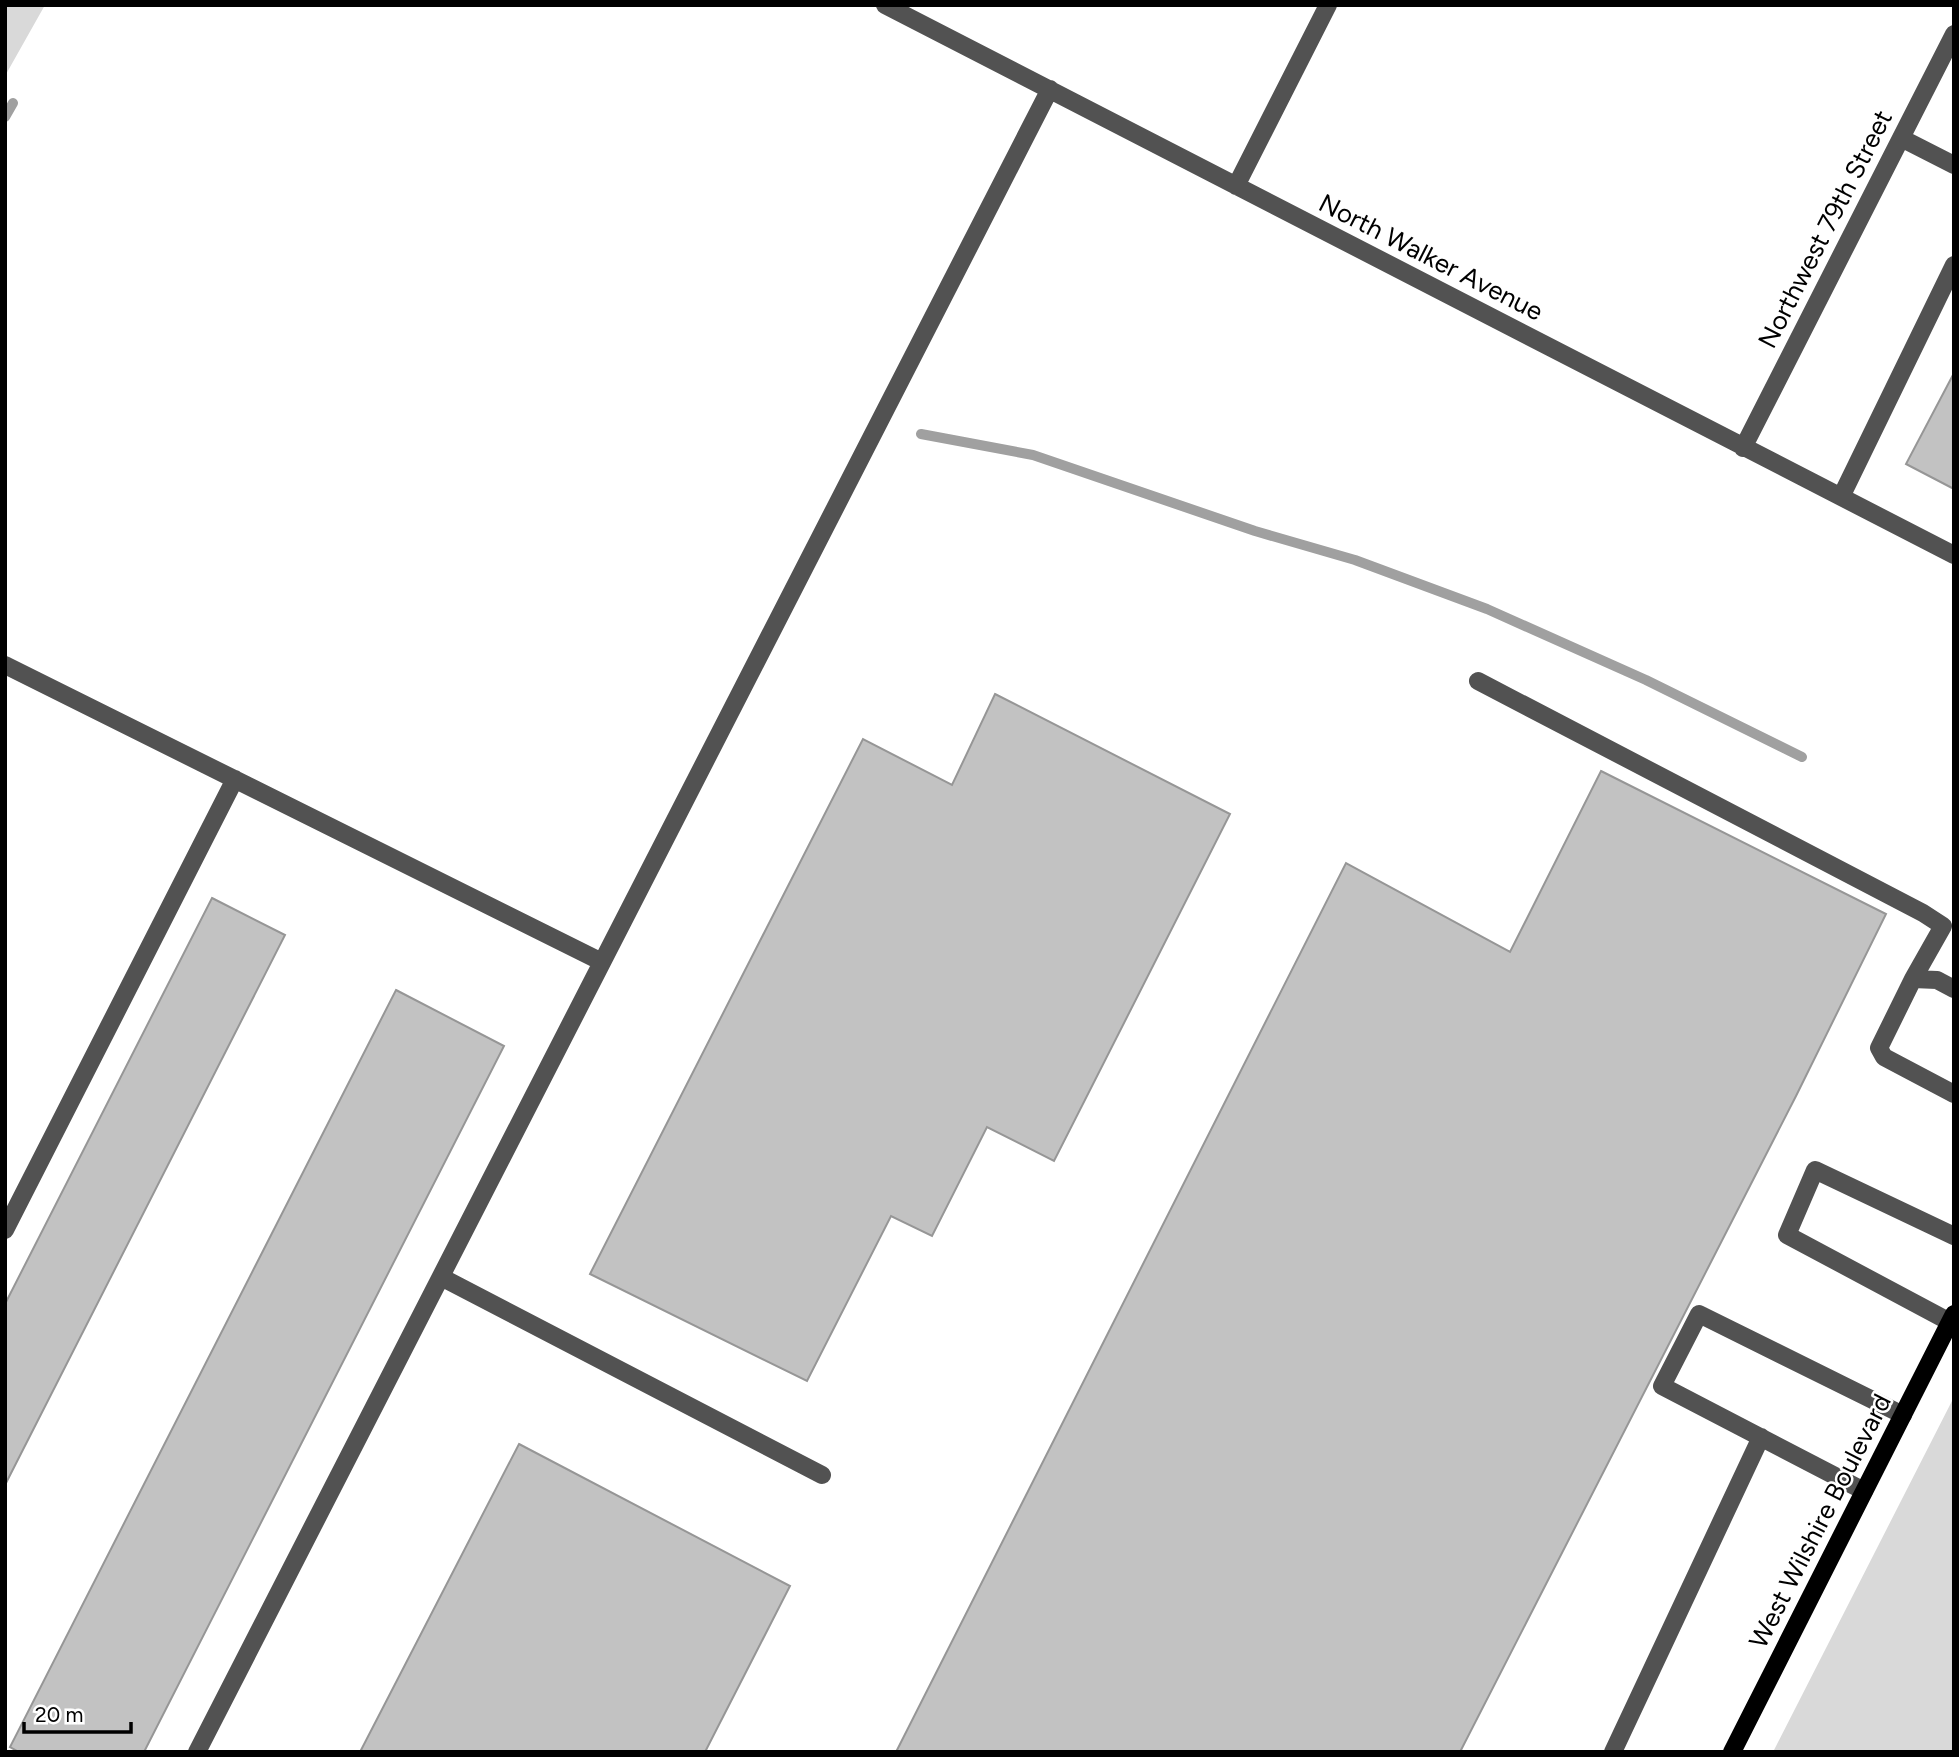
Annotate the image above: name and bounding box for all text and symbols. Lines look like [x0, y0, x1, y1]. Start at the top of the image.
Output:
street label: Northwest 79th Street [1751, 104, 1899, 353]
street label: North Walker Avenue [1314, 187, 1548, 327]
street label: West Wilshire Boulevard [1742, 1389, 1898, 1653]
scale bar [24, 1690, 131, 1734]
text: 20 m [35, 1702, 83, 1727]

